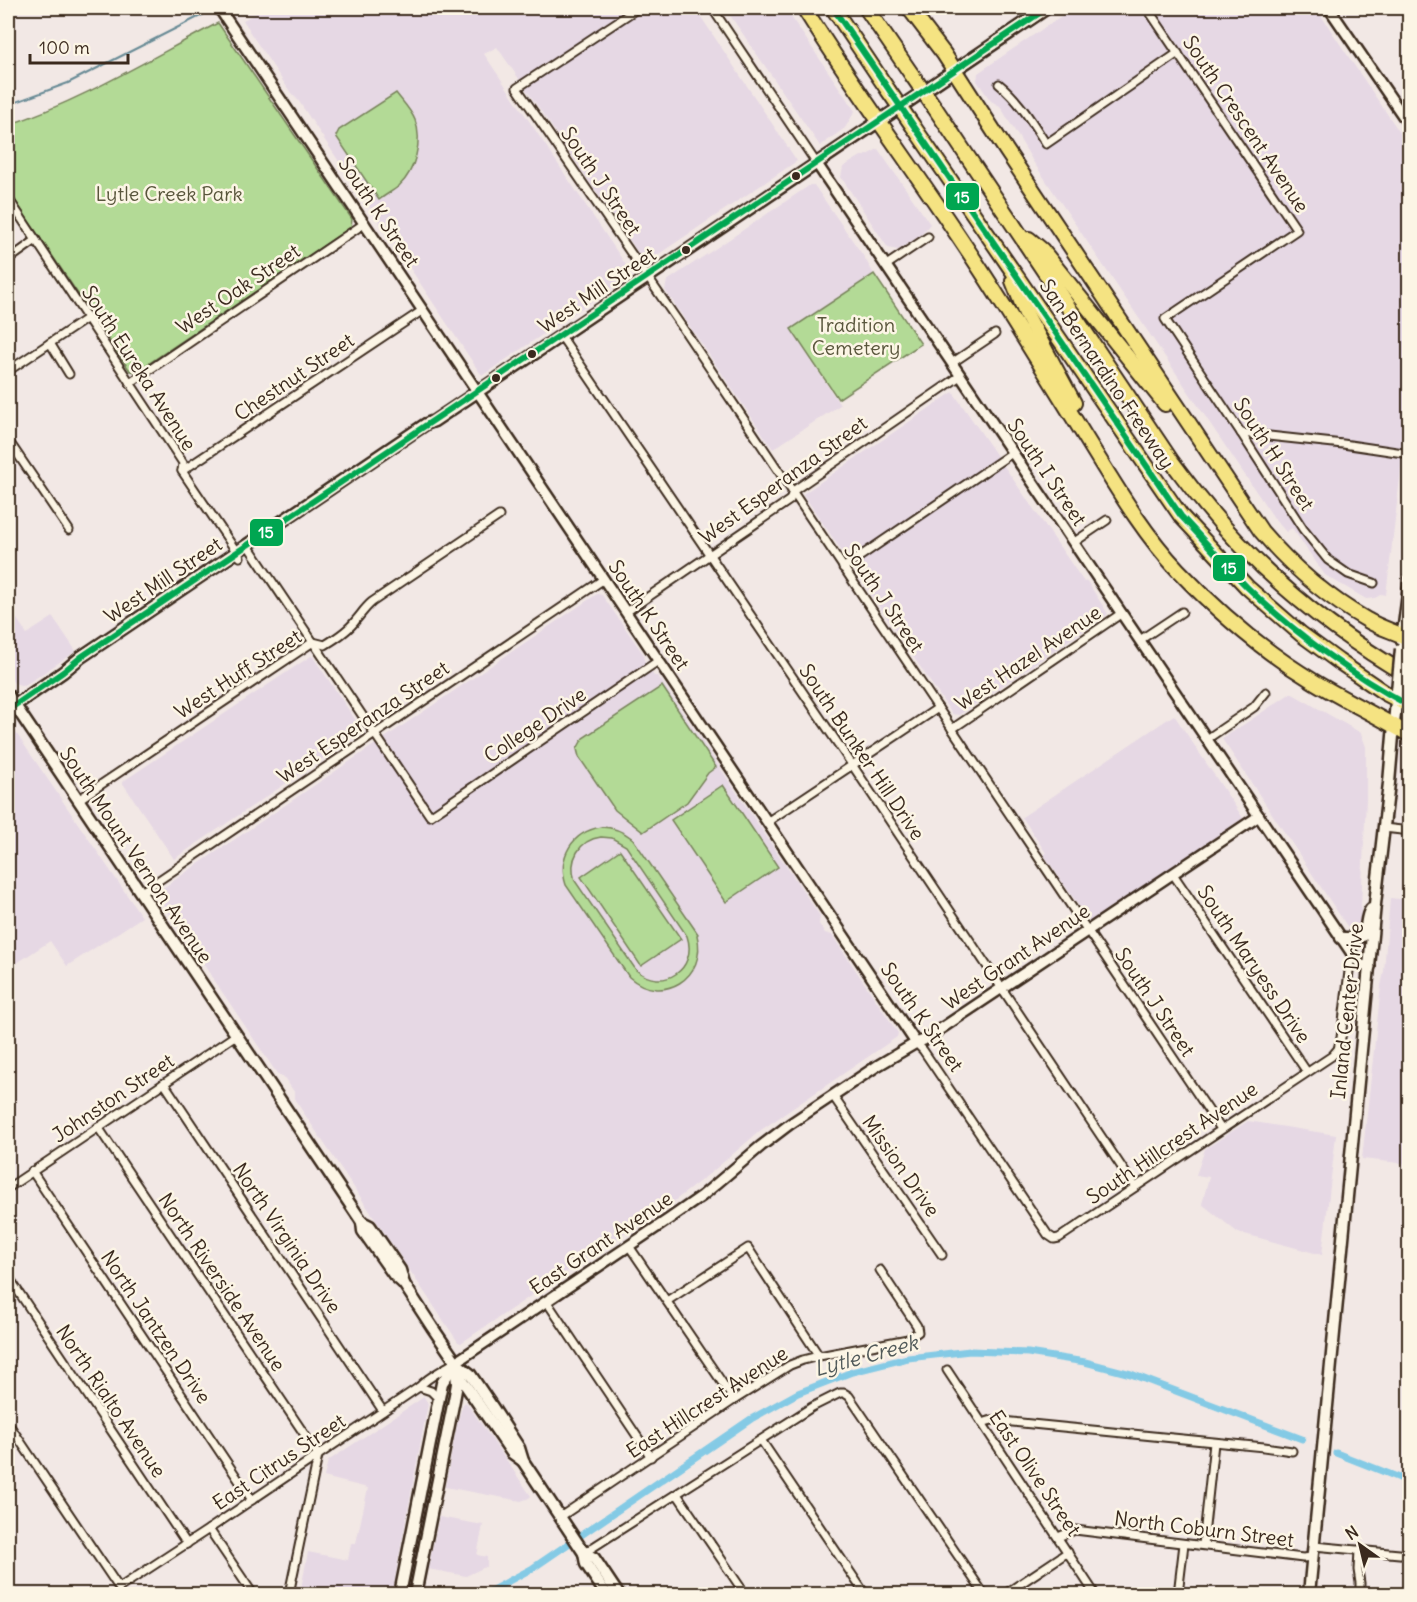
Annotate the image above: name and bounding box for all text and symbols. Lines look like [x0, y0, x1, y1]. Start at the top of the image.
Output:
scale bar [30, 27, 128, 65]
street label: South Crescent Avenue [1178, 30, 1315, 217]
text: 100 m [39, 36, 90, 59]
street label: South J Street [556, 122, 647, 240]
street label: South K Street [333, 152, 426, 272]
unlabelled marker [790, 170, 802, 182]
park label: Lytle Creek Park [95, 181, 243, 206]
line badge: 15 [945, 182, 980, 211]
text: 15 [954, 187, 970, 207]
street label: West Oak Street [171, 238, 305, 339]
street label: West Mill Street [533, 241, 661, 338]
unlabelled marker [680, 244, 692, 256]
street label: San Bernardino Freeway [1035, 274, 1180, 473]
street label: South Eureka Avenue [77, 280, 202, 455]
park label: Tradition Cemetery [812, 312, 900, 360]
street label: Chestnut Street [229, 327, 359, 426]
unlabelled marker [526, 348, 538, 360]
unlabelled marker [490, 372, 502, 384]
street label: South H Street [1229, 393, 1320, 515]
street label: West Esperanza Street [694, 410, 872, 549]
street label: South I Street [1002, 413, 1093, 530]
line badge: 15 [249, 518, 284, 547]
text: 15 [258, 522, 274, 542]
street label: West Mill Street [99, 531, 227, 628]
street label: South J Street [839, 539, 930, 657]
line badge: 15 [1212, 554, 1246, 582]
street label: South K Street [603, 555, 696, 675]
text: 15 [1221, 558, 1237, 578]
street label: West Hazel Avenue [950, 599, 1106, 716]
street label: West Huff Street [170, 623, 306, 724]
street label: West Esperanza Street [272, 655, 454, 788]
street label: South Bunker Hill Drive [794, 659, 931, 845]
street label: College Drive [479, 681, 591, 768]
street label: South Mount Vernon Avenue [55, 742, 218, 968]
street label: South Maryess Drive [1192, 880, 1317, 1047]
street label: West Grant Avenue [937, 898, 1094, 1015]
street label: Inland Center Drive [1325, 922, 1368, 1100]
street label: South J Street [1110, 943, 1201, 1061]
street label: South K Street [876, 957, 969, 1076]
street label: Johnston Street [47, 1048, 178, 1147]
street label: South Hillcrest Avenue [1081, 1076, 1262, 1209]
street label: Mission Drive [857, 1110, 946, 1221]
street label: North Virginia Drive [228, 1158, 347, 1318]
street label: East Grant Avenue [524, 1185, 677, 1300]
street label: North Riverside Avenue [153, 1188, 291, 1376]
street label: North Jantzen Drive [96, 1245, 217, 1408]
street label: North Rialto Avenue [51, 1320, 172, 1482]
water label: Lytle Creek [811, 1328, 922, 1382]
street label: East Hillcrest Avenue [621, 1340, 792, 1463]
street label: East Olive Street [984, 1405, 1087, 1541]
street label: East Citrus Street [207, 1408, 350, 1515]
street label: North Coburn Street [1113, 1505, 1296, 1552]
north arrow [1330, 1515, 1390, 1575]
text: N [1341, 1521, 1362, 1544]

